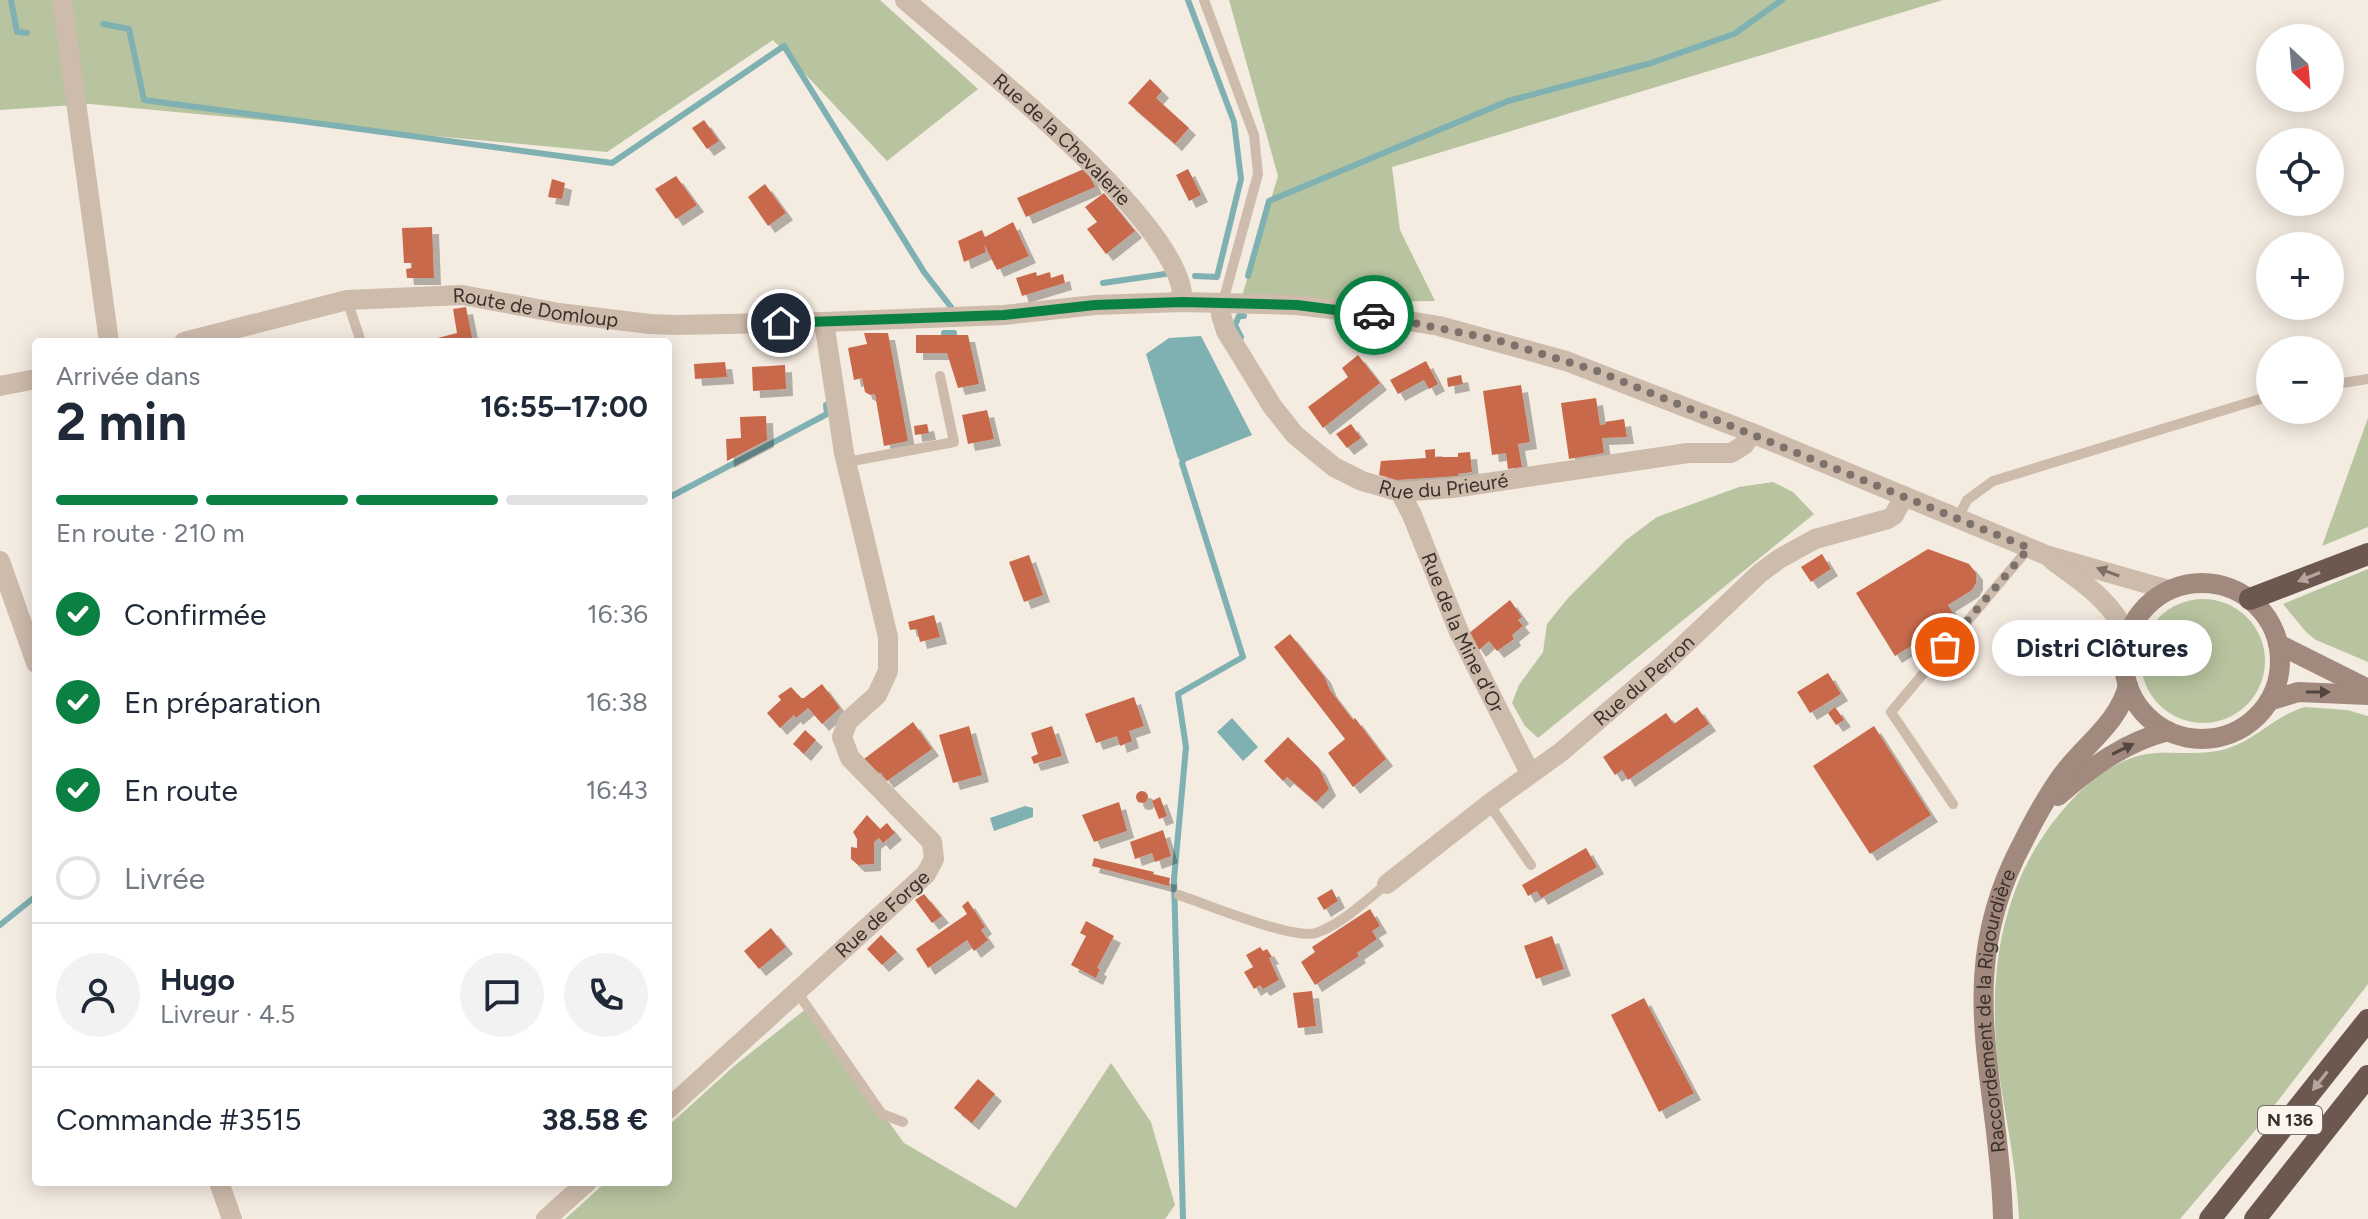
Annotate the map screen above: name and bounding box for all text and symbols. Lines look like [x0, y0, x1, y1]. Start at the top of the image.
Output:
north arrow [2256, 24, 2344, 112]
map controls [2256, 24, 2344, 424]
street label: Rue de la Chevalerie [988, 68, 1136, 210]
button: locate [2256, 128, 2344, 216]
button: + [2256, 232, 2344, 320]
courier [1334, 275, 1414, 355]
street label: Route de Domloup [452, 283, 620, 332]
pin [747, 289, 815, 357]
icon: car [1352, 293, 1396, 337]
icon: home [759, 301, 803, 345]
button: − [2256, 336, 2344, 424]
text: Arrivée dans [56, 360, 200, 392]
text: 16:55–17:00 [480, 388, 648, 425]
text: 2 min [56, 391, 187, 453]
street label: Rue du Prieuré [1376, 468, 1510, 504]
text: En route · 210 m [56, 517, 245, 549]
street label: Rue de la Mine d'Or [1416, 549, 1510, 717]
one-way arrow [2096, 565, 2120, 578]
one-way arrow [2297, 571, 2321, 584]
icon: check [56, 592, 100, 636]
text: Confirmée [124, 596, 266, 633]
text: 16:36 [587, 598, 648, 630]
pin [1911, 613, 1979, 681]
callout: Distri Clôtures [1993, 619, 2213, 675]
icon: bag [1923, 625, 1967, 669]
street label: Rue du Perron [1589, 630, 1699, 731]
text: Distri Clôtures [2016, 632, 2188, 664]
icon: check [56, 680, 100, 724]
text: En préparation [124, 684, 321, 721]
text: 16:38 [586, 686, 648, 718]
one-way arrow [2306, 686, 2331, 698]
one-way arrow [2111, 742, 2135, 756]
icon: check [56, 768, 100, 812]
text: En route [124, 772, 238, 809]
text: 16:43 [586, 774, 648, 806]
text: Livrée [124, 860, 205, 897]
street label: Rue de Forge [830, 865, 935, 963]
street label: Raccordement de la Rigourdière [1972, 865, 2021, 1154]
button: person [56, 953, 140, 1037]
button: chat [460, 953, 544, 1037]
button: phone [564, 953, 648, 1037]
text: Hugo [160, 961, 235, 998]
text: Livreur · 4.5 [160, 998, 295, 1030]
one-way arrow [2312, 1071, 2328, 1091]
text: Commande #3515 [56, 1101, 302, 1138]
text: 38.58 € [542, 1101, 648, 1138]
road number: N 136 [2258, 1106, 2322, 1134]

